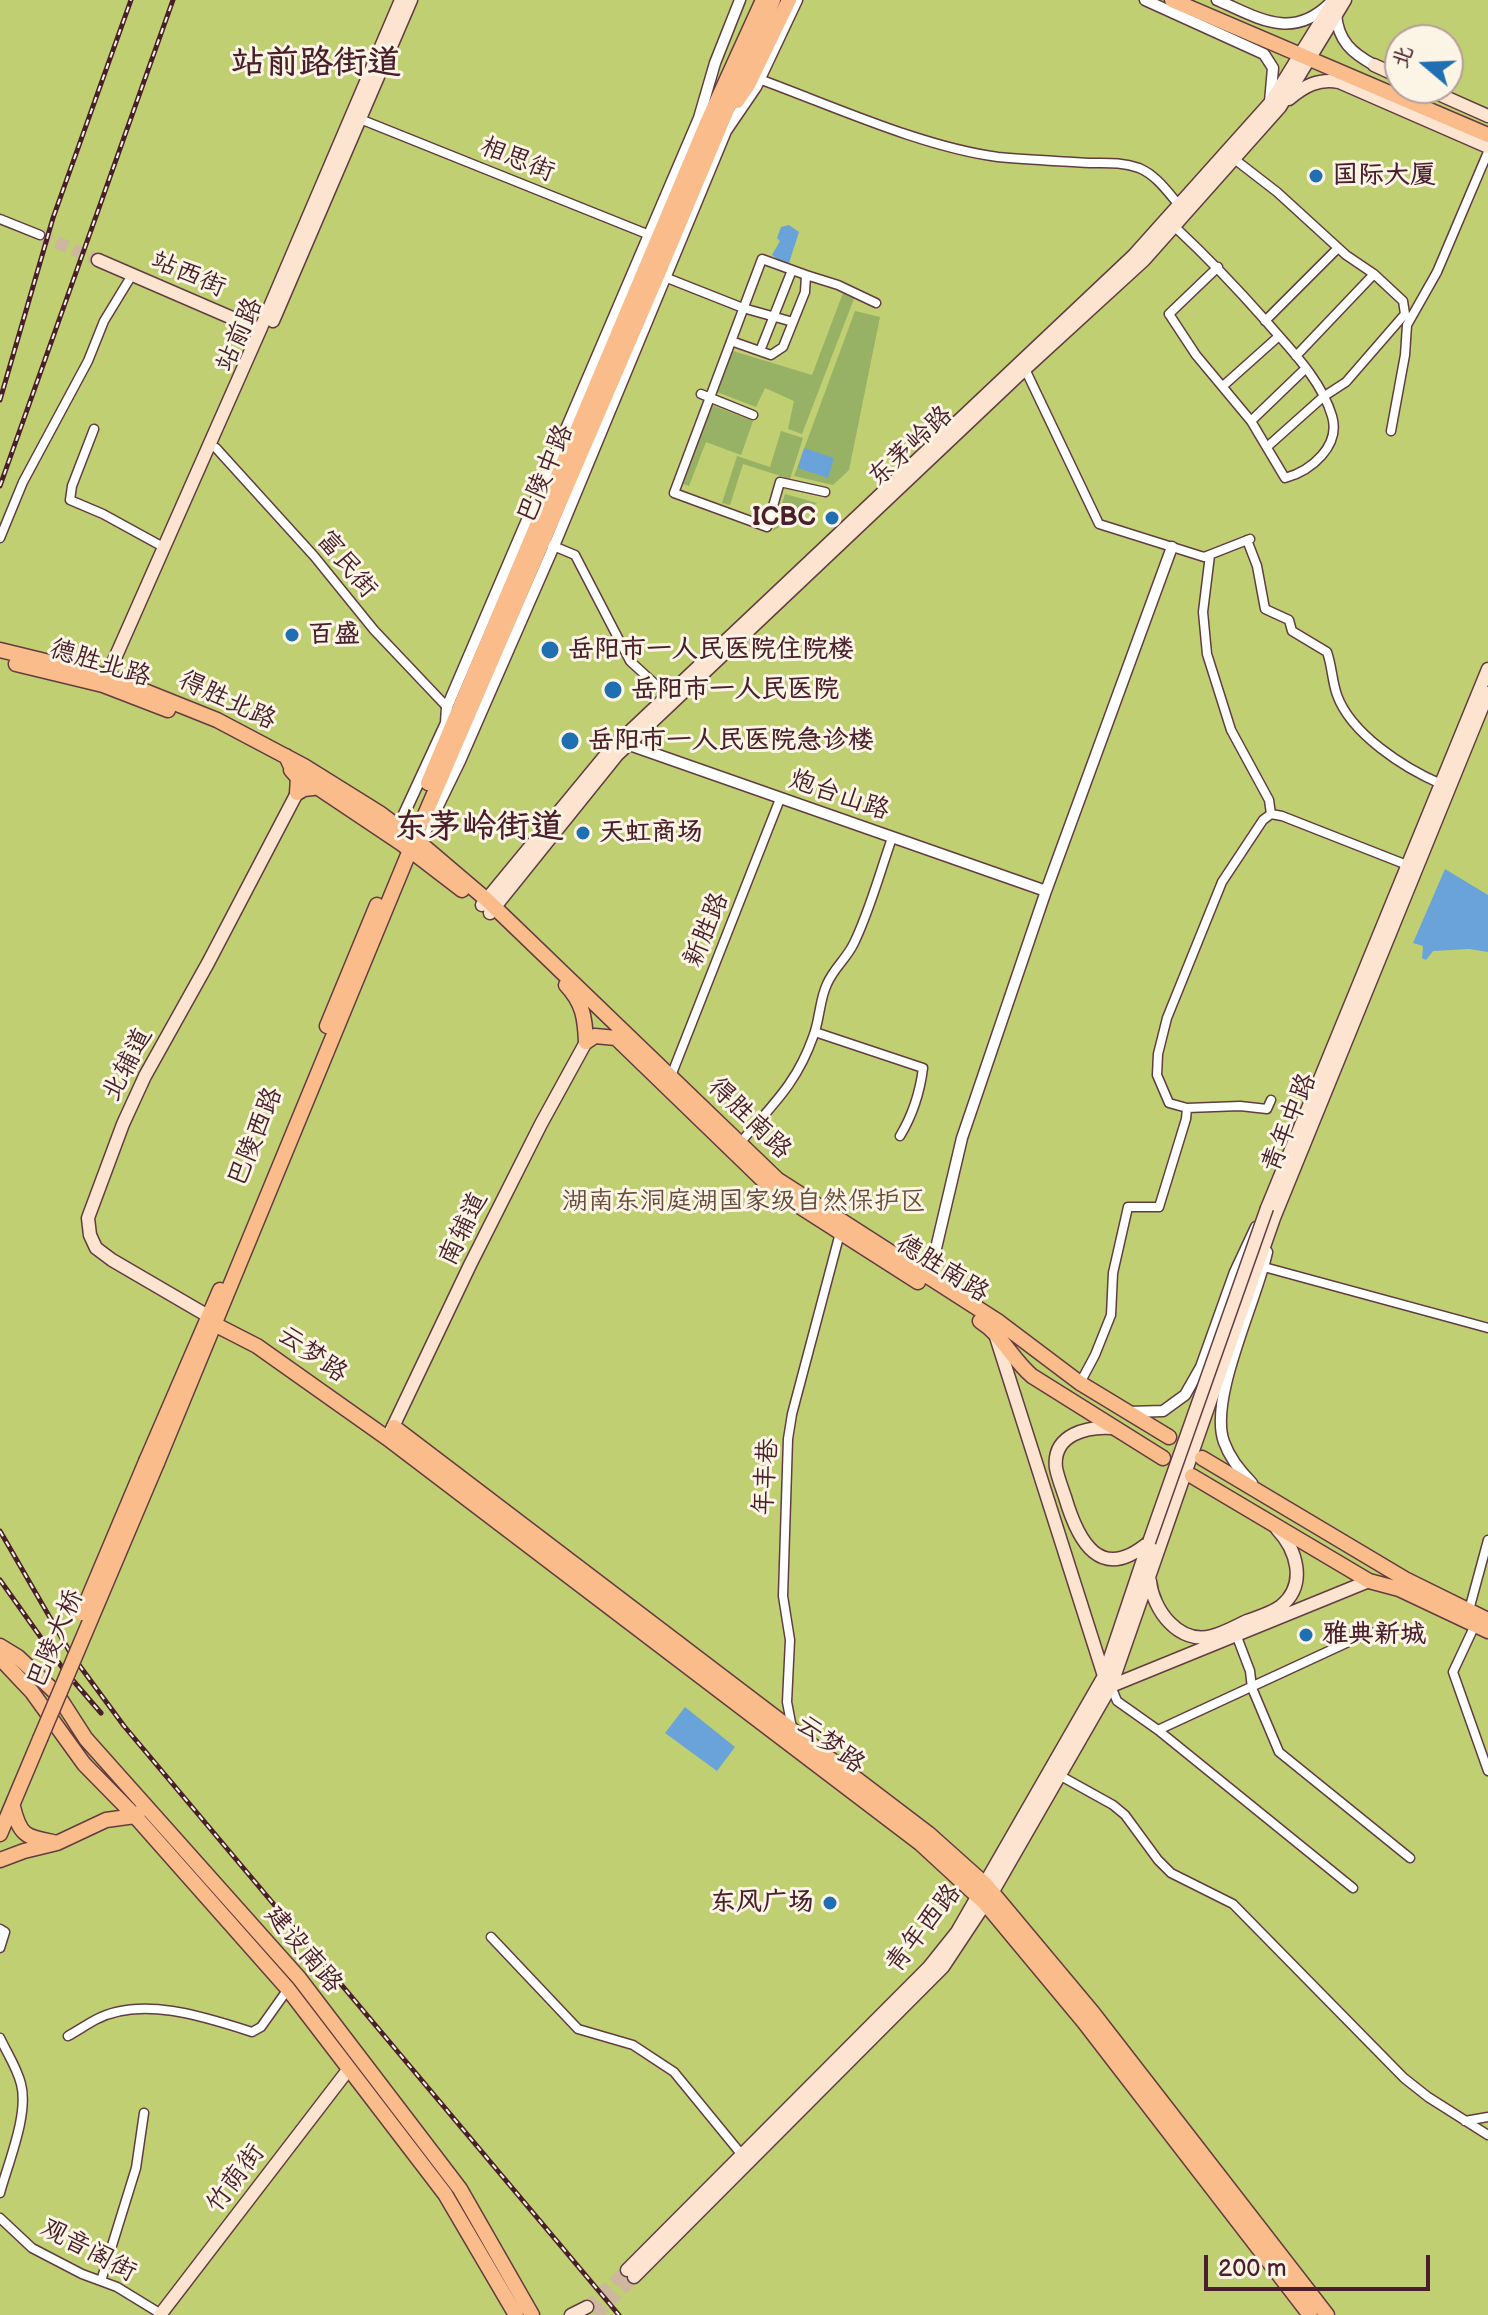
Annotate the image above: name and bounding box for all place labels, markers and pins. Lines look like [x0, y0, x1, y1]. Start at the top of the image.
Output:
place label: 国际大厦 [1332, 160, 1436, 192]
marker: 国际大厦 [1307, 167, 1325, 185]
place label: ICBC [752, 502, 816, 534]
marker: ICBC [823, 509, 841, 527]
place label: 百盛 [308, 619, 360, 651]
marker: 百盛 [283, 626, 301, 644]
place label: 岳阳市一人民医院住院楼 [568, 634, 854, 666]
marker: 岳阳市一人民医院住院楼 [539, 639, 561, 661]
place label: 岳阳市一人民医院 [631, 674, 839, 706]
marker: 岳阳市一人民医院 [602, 679, 624, 701]
place label: 岳阳市一人民医院急诊楼 [588, 725, 874, 757]
marker: 岳阳市一人民医院急诊楼 [559, 730, 581, 752]
place label: 天虹商场 [599, 817, 703, 849]
marker: 天虹商场 [574, 824, 592, 842]
place label: 雅典新城 [1322, 1619, 1426, 1651]
marker: 雅典新城 [1297, 1626, 1315, 1644]
place label: 东风广场 [710, 1887, 814, 1919]
marker: 东风广场 [821, 1894, 839, 1912]

